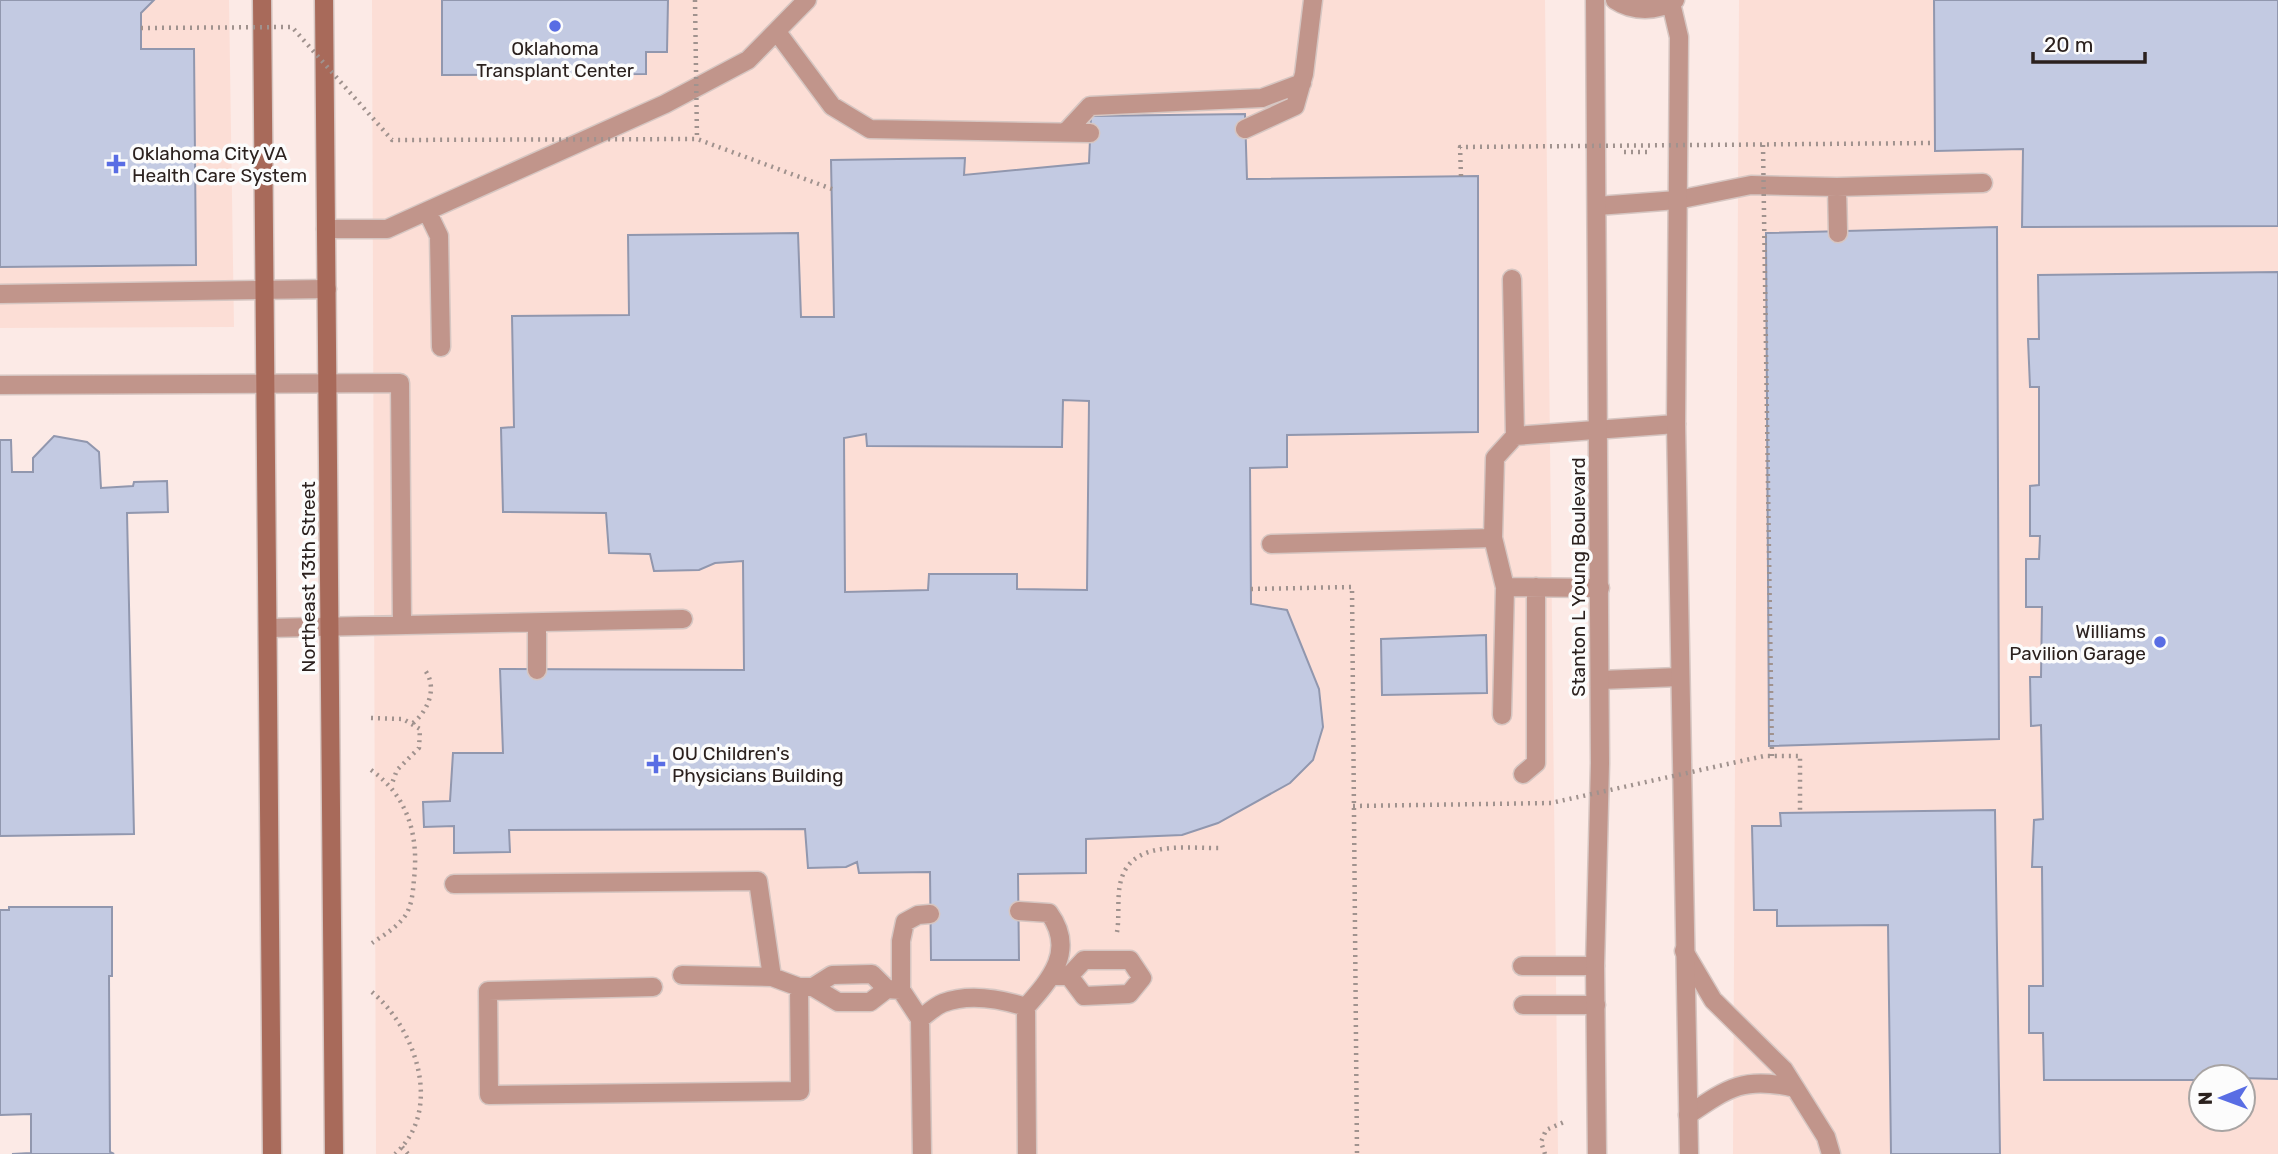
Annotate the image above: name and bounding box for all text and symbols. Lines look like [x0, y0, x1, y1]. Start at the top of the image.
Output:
marker: Oklahoma Transplant Center [547, 18, 563, 34]
scale bar [2033, 21, 2145, 65]
text: 20 m [2044, 32, 2093, 57]
place label: Oklahoma Transplant Center [476, 37, 635, 82]
place label: Oklahoma City VA Health Care System [132, 142, 307, 187]
marker: Oklahoma City VA Health Care System [106, 154, 126, 174]
street label: Stanton L Young Boulevard [1567, 457, 1590, 697]
street label: Northeast 13th Street [297, 481, 320, 673]
place label: Williams Pavilion Garage [2009, 620, 2146, 665]
marker: Williams Pavilion Garage [2152, 634, 2168, 650]
place label: OU Children's Physicians Building [672, 742, 843, 787]
marker: OU Children's Physicians Building [646, 754, 666, 774]
north arrow [2187, 1063, 2257, 1133]
text: N [2194, 1091, 2217, 1105]

